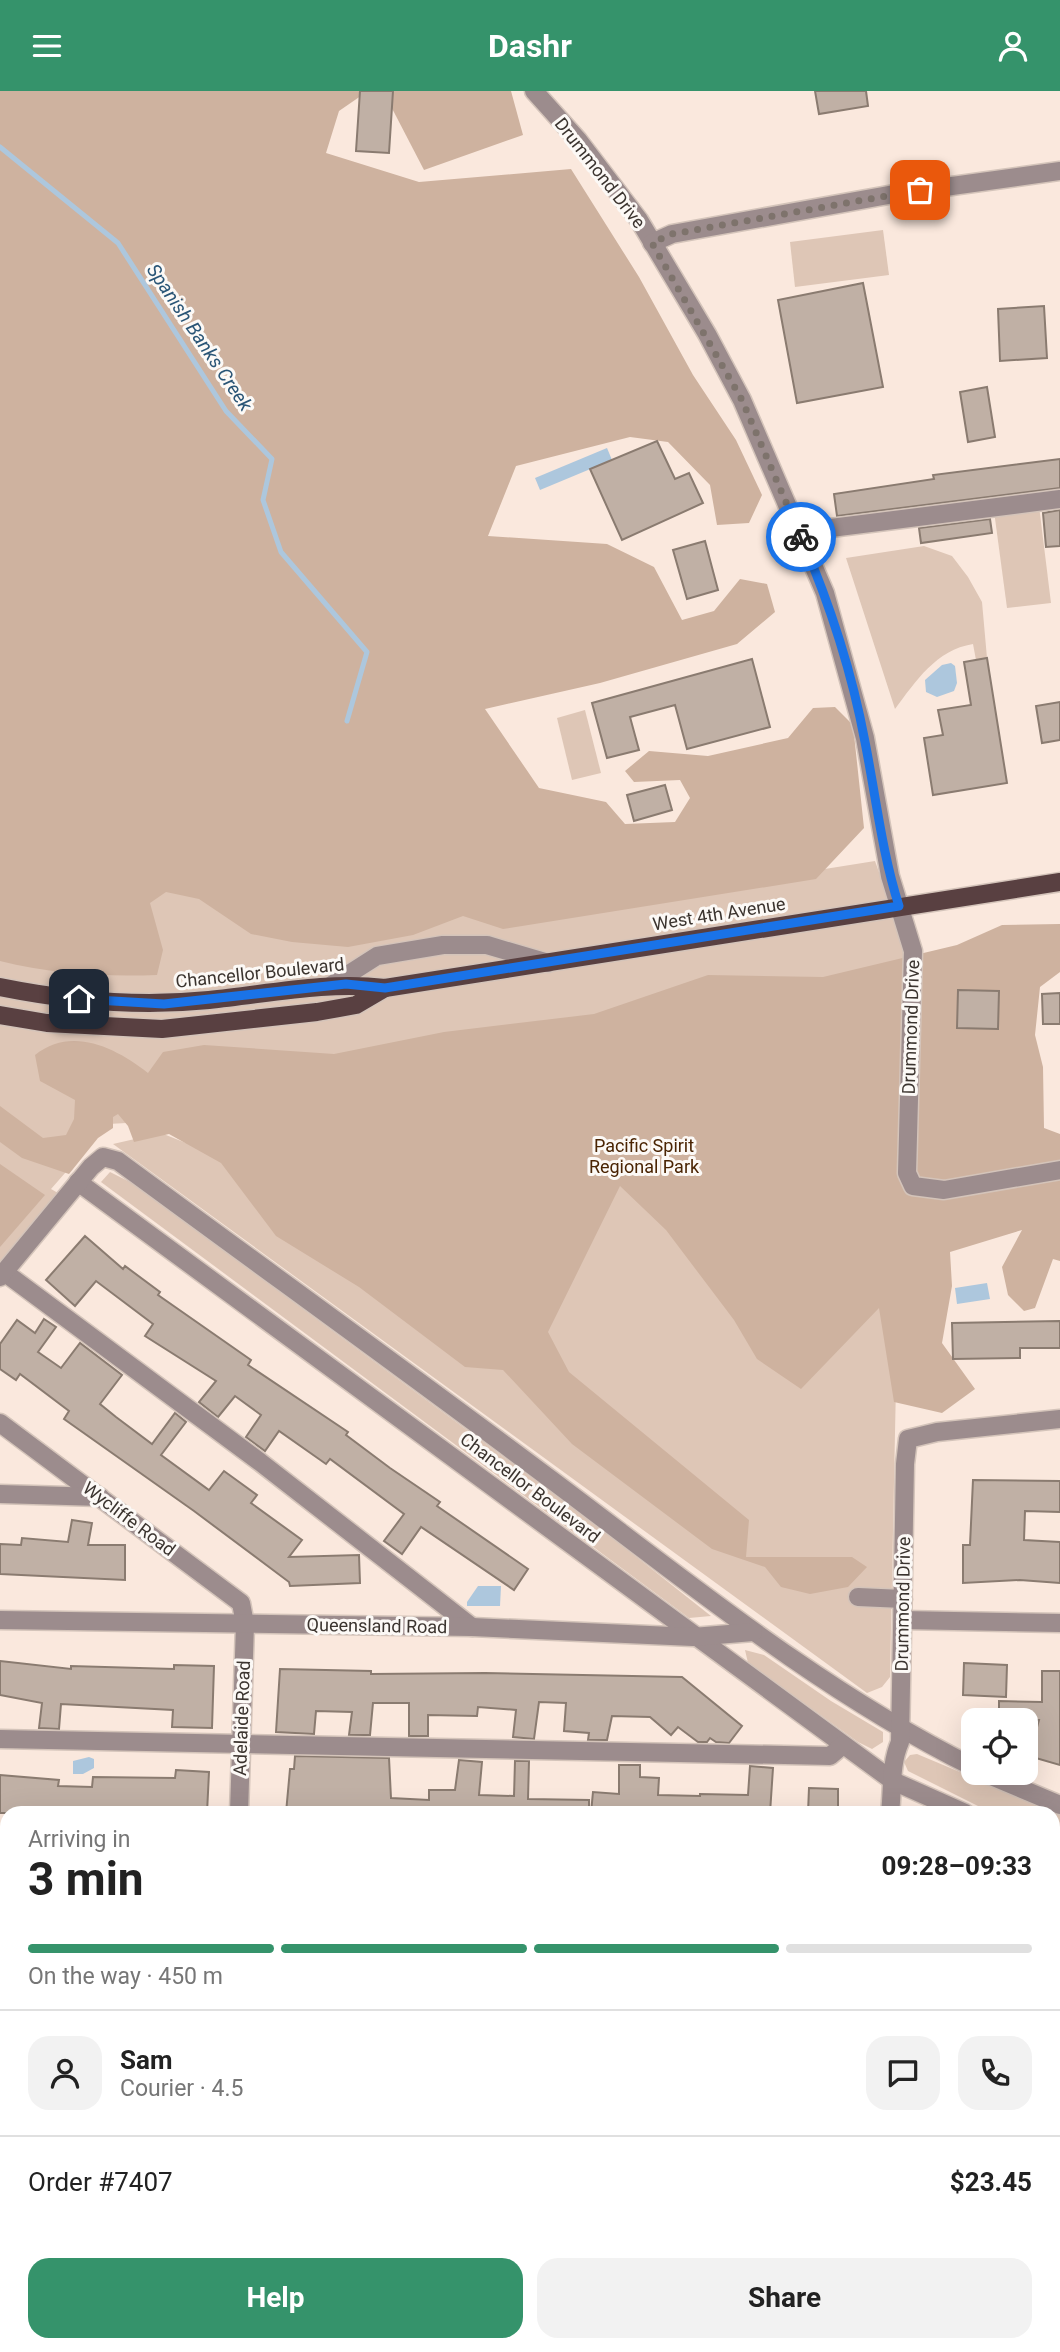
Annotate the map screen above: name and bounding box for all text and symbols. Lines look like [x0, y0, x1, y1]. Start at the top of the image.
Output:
icon: menu [28, 27, 66, 65]
text: Dashr [488, 27, 572, 65]
icon: person [994, 27, 1032, 65]
street label: Drummond Drive [551, 113, 650, 232]
pin [890, 160, 950, 220]
icon: bag [901, 171, 939, 209]
water label: Spanish Banks Creek [142, 259, 258, 416]
courier [766, 502, 836, 572]
icon: bike [782, 518, 820, 556]
street label: West 4th Avenue [651, 893, 787, 934]
street label: Chancellor Boulevard [175, 953, 345, 992]
street label: Drummond Drive [898, 959, 923, 1095]
pin [49, 969, 109, 1029]
icon: home [60, 980, 98, 1018]
park label: Pacific Spirit Regional Park [589, 1135, 700, 1177]
street label: Chancellor Boulevard [456, 1428, 604, 1547]
street label: Wycliffe Road [79, 1477, 180, 1560]
street label: Drummond Drive [891, 1536, 914, 1672]
street label: Queensland Road [307, 1614, 448, 1637]
street label: Adelaide Road [229, 1660, 254, 1776]
map controls [961, 1708, 1038, 1785]
button: locate [961, 1708, 1038, 1785]
text: Arriving in [28, 1826, 131, 1853]
text: 09:28–09:33 [882, 1851, 1032, 1881]
text: 3 min [28, 1852, 144, 1906]
text: On the way · 450 m [28, 1963, 223, 1990]
button: person [28, 2036, 102, 2110]
button: chat [866, 2036, 940, 2110]
button: phone [958, 2036, 1032, 2110]
text: Sam [120, 2045, 172, 2075]
text: Courier · 4.5 [120, 2075, 243, 2102]
text: Order #7407 [28, 2167, 173, 2197]
text: $23.45 [950, 2167, 1032, 2197]
button: Help [28, 2258, 523, 2338]
button: Share [537, 2258, 1032, 2338]

